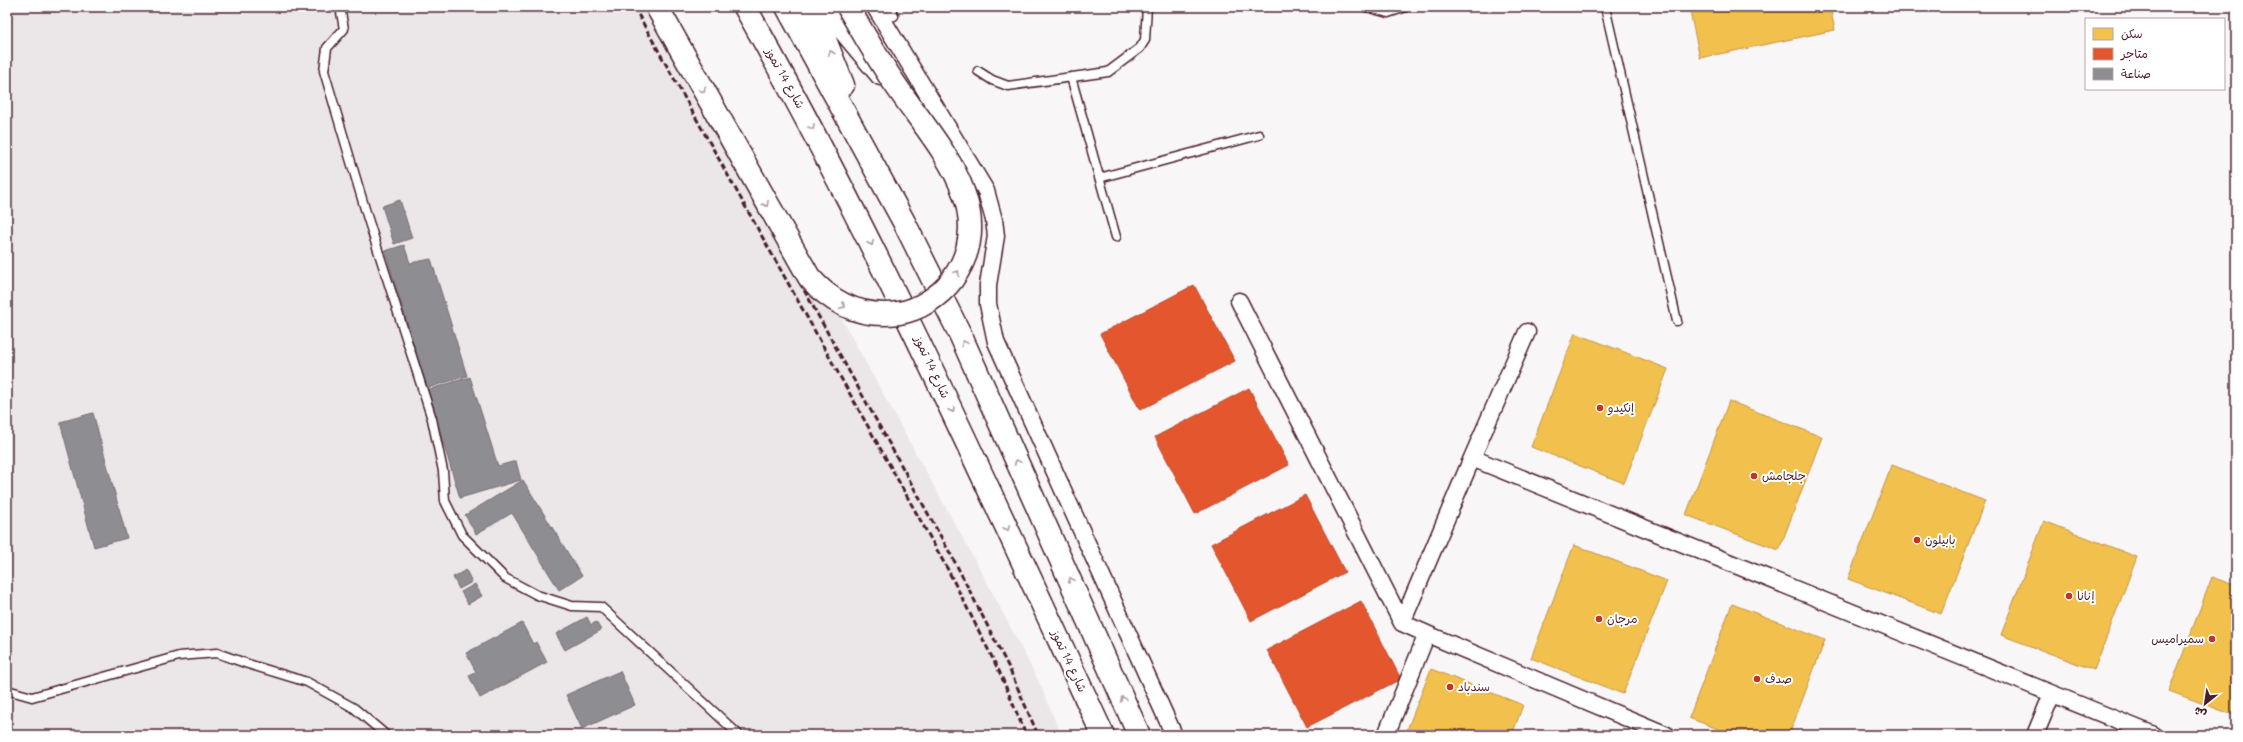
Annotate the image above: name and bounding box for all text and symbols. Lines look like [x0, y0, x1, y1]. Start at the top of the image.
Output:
legend [2085, 18, 2225, 90]
text: سكن [2121, 25, 2143, 41]
street label: شارع 14 تموز [760, 43, 809, 112]
text: متاجر [2120, 45, 2148, 62]
one-way arrow [827, 50, 835, 57]
text: صناعة [2121, 65, 2151, 81]
one-way arrow [698, 86, 706, 93]
one-way arrow [807, 123, 814, 130]
one-way arrow [762, 199, 769, 207]
one-way arrow [866, 238, 874, 246]
one-way arrow [952, 270, 959, 277]
one-way arrow [838, 301, 846, 309]
street label: شارع 14 تموز [909, 332, 954, 401]
one-way arrow [961, 340, 969, 348]
place label: إنكيدو [1607, 399, 1634, 416]
marker: إنكيدو [1595, 403, 1605, 413]
one-way arrow [947, 406, 955, 413]
one-way arrow [1014, 458, 1022, 466]
place label: جلجامش [1762, 467, 1806, 484]
marker: جلجامش [1749, 471, 1759, 481]
one-way arrow [1002, 523, 1010, 531]
place label: بابيلون [1925, 531, 1956, 548]
marker: بابيلون [1912, 535, 1922, 545]
one-way arrow [1068, 577, 1076, 585]
place label: إنانا [2077, 587, 2095, 604]
marker: إنانا [2064, 591, 2074, 601]
place label: مرجان [1607, 610, 1638, 627]
marker: مرجان [1594, 614, 1604, 624]
street label: شارع 14 تموز [1046, 626, 1091, 695]
place label: سميراميس [2151, 630, 2204, 646]
marker: سميراميس [2207, 634, 2217, 644]
place label: صدف [1765, 670, 1792, 686]
marker: صدف [1752, 674, 1762, 684]
place label: سندباد [1458, 678, 1490, 695]
marker: سندباد [1445, 682, 1455, 692]
north arrow [2185, 684, 2225, 724]
one-way arrow [1120, 696, 1128, 703]
text: ش [2191, 704, 2209, 723]

